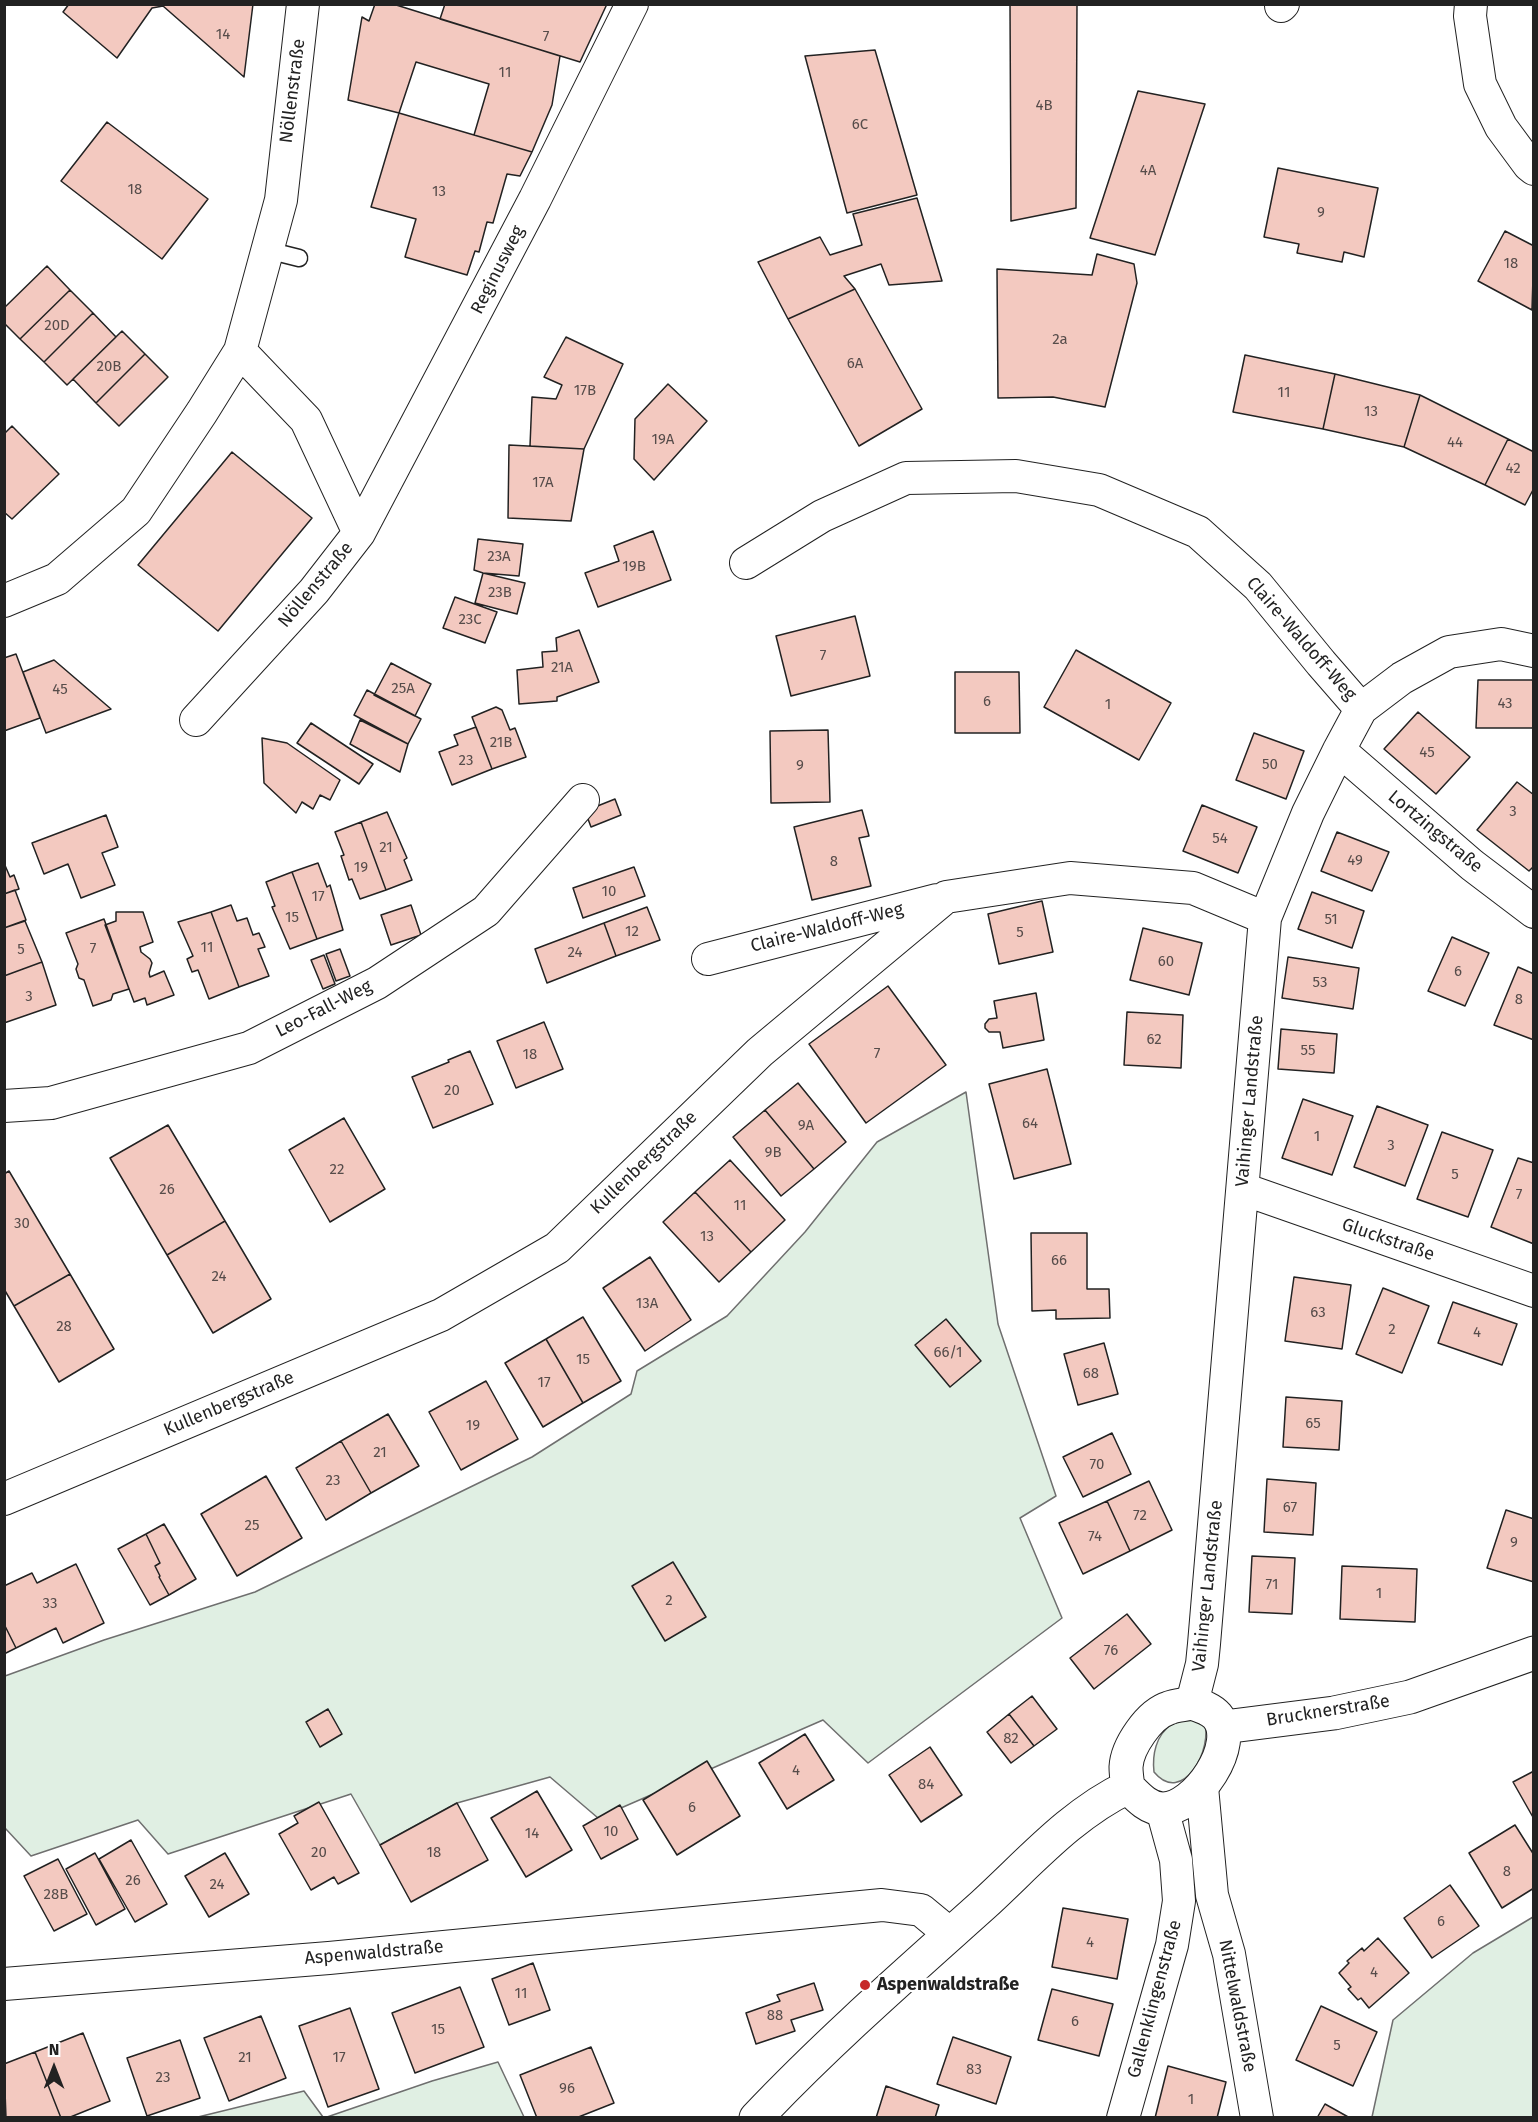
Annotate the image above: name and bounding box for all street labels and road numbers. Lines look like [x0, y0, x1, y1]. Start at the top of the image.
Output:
street label: Nöllenstraße [276, 38, 310, 144]
street label: Reginusweg [467, 222, 529, 318]
street label: Nöllenstraße [274, 538, 358, 632]
street label: Claire-Waldoff-Weg [1241, 573, 1361, 705]
street label: Lortzingstraße [1383, 786, 1487, 878]
street label: Claire-Waldoff-Weg [748, 899, 906, 957]
street label: Leo-Fall-Weg [272, 976, 376, 1042]
street label: Vaihinger Landstraße [1232, 1014, 1268, 1188]
street label: Kullenbergstraße [586, 1107, 702, 1219]
street label: Gluckstraße [1339, 1214, 1437, 1266]
street label: Kullenbergstraße [161, 1367, 297, 1441]
street label: Vaihinger Landstraße [1188, 1499, 1228, 1673]
street label: Brucknerstraße [1265, 1691, 1391, 1731]
street label: Gallenklingenstraße [1123, 1918, 1187, 2080]
street label: Aspenwaldstraße [304, 1936, 444, 1970]
street label: Nittelwaldstraße [1214, 1938, 1260, 2074]

